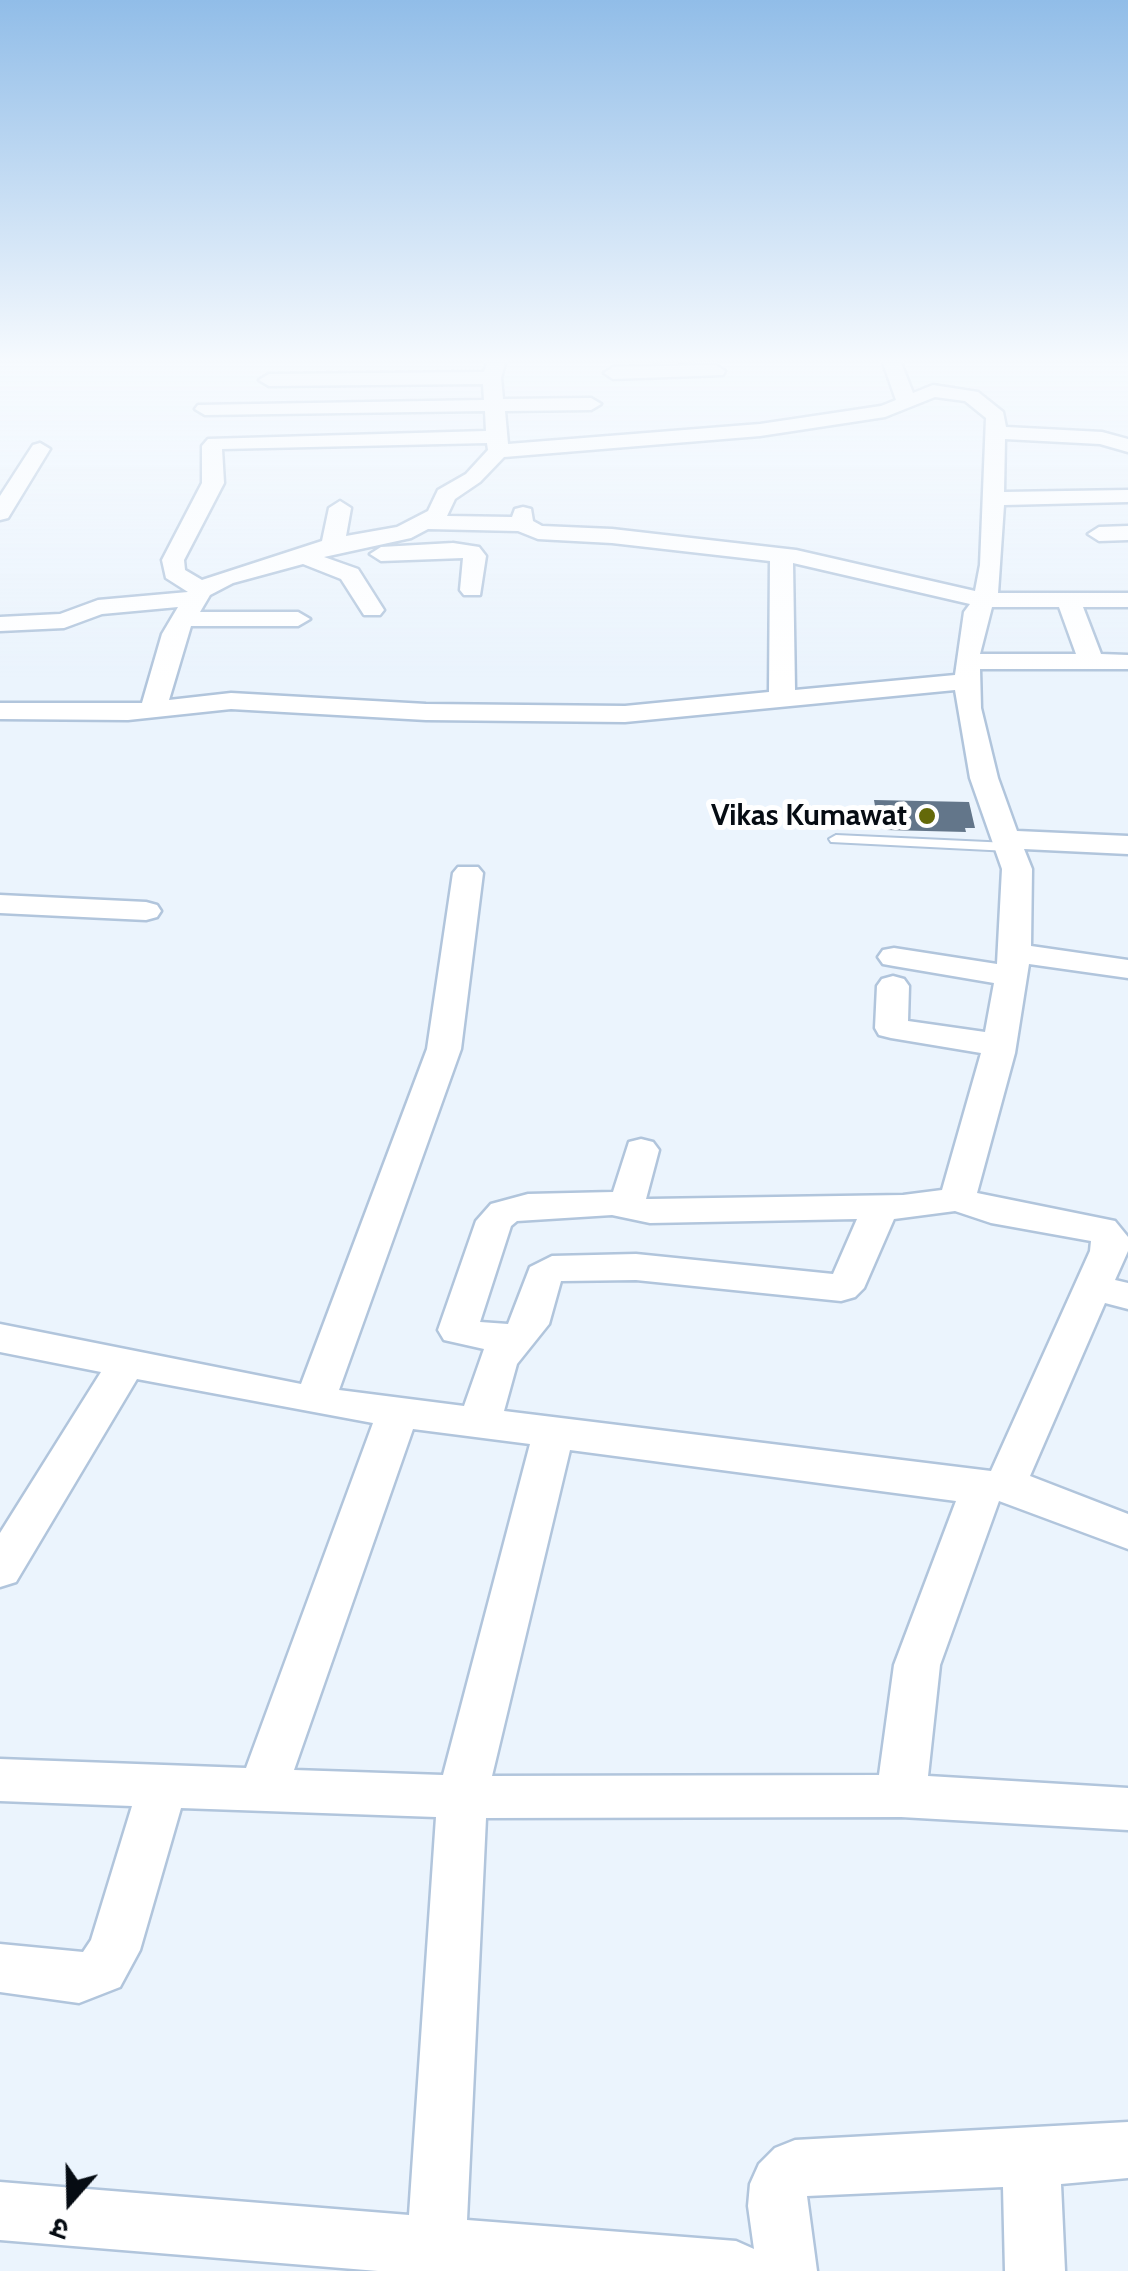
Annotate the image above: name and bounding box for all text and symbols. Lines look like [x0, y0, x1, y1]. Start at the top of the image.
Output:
place label: Vikas Kumawat [711, 798, 907, 834]
marker: Vikas Kumawat [916, 805, 938, 827]
north arrow [20, 2151, 120, 2251]
text: उ [46, 2210, 73, 2248]

